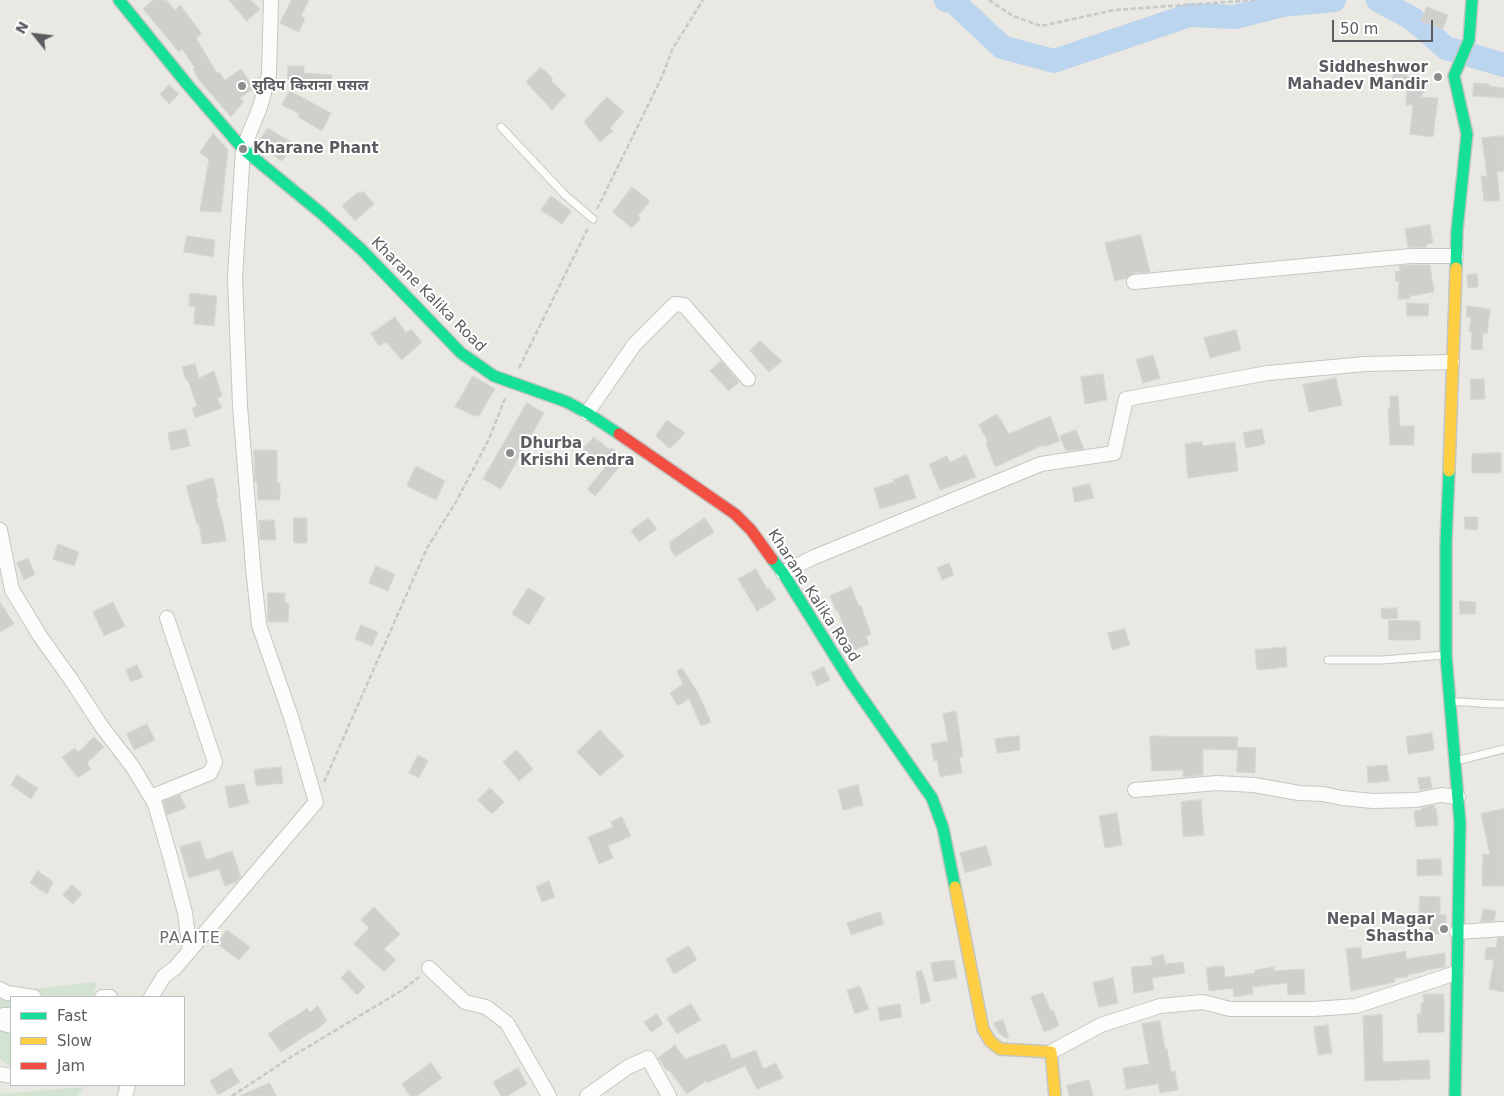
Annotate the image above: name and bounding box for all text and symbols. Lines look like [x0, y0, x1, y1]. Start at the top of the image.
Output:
north arrow [10, 10, 60, 60]
scale bar [1334, 10, 1435, 42]
text: N [12, 19, 32, 37]
text: 50 m [1340, 20, 1378, 38]
place label: Siddheshwor Mahadev Mandir [1287, 59, 1428, 94]
marker: Siddheshwor Mahadev Mandir [1432, 71, 1444, 83]
place label: सुदिप किराना पसल [252, 77, 368, 95]
marker: सुदिप किराना पसल [236, 80, 248, 92]
place label: Kharane Phant [253, 140, 379, 158]
marker: Kharane Phant [237, 143, 249, 155]
street label: Kharane Kalika Road [367, 234, 489, 356]
place label: Dhurba Krishi Kendra [520, 435, 635, 470]
marker: Dhurba Krishi Kendra [504, 447, 516, 459]
street label: Kharane Kalika Road [763, 526, 863, 666]
place label: Nepal Magar Shastha [1327, 911, 1434, 946]
marker: Nepal Magar Shastha [1438, 923, 1450, 935]
district label: PAAITE [158, 929, 222, 949]
legend [10, 996, 185, 1086]
text: Fast [57, 1007, 87, 1025]
text: Slow [57, 1032, 92, 1050]
text: Jam [57, 1057, 85, 1075]

